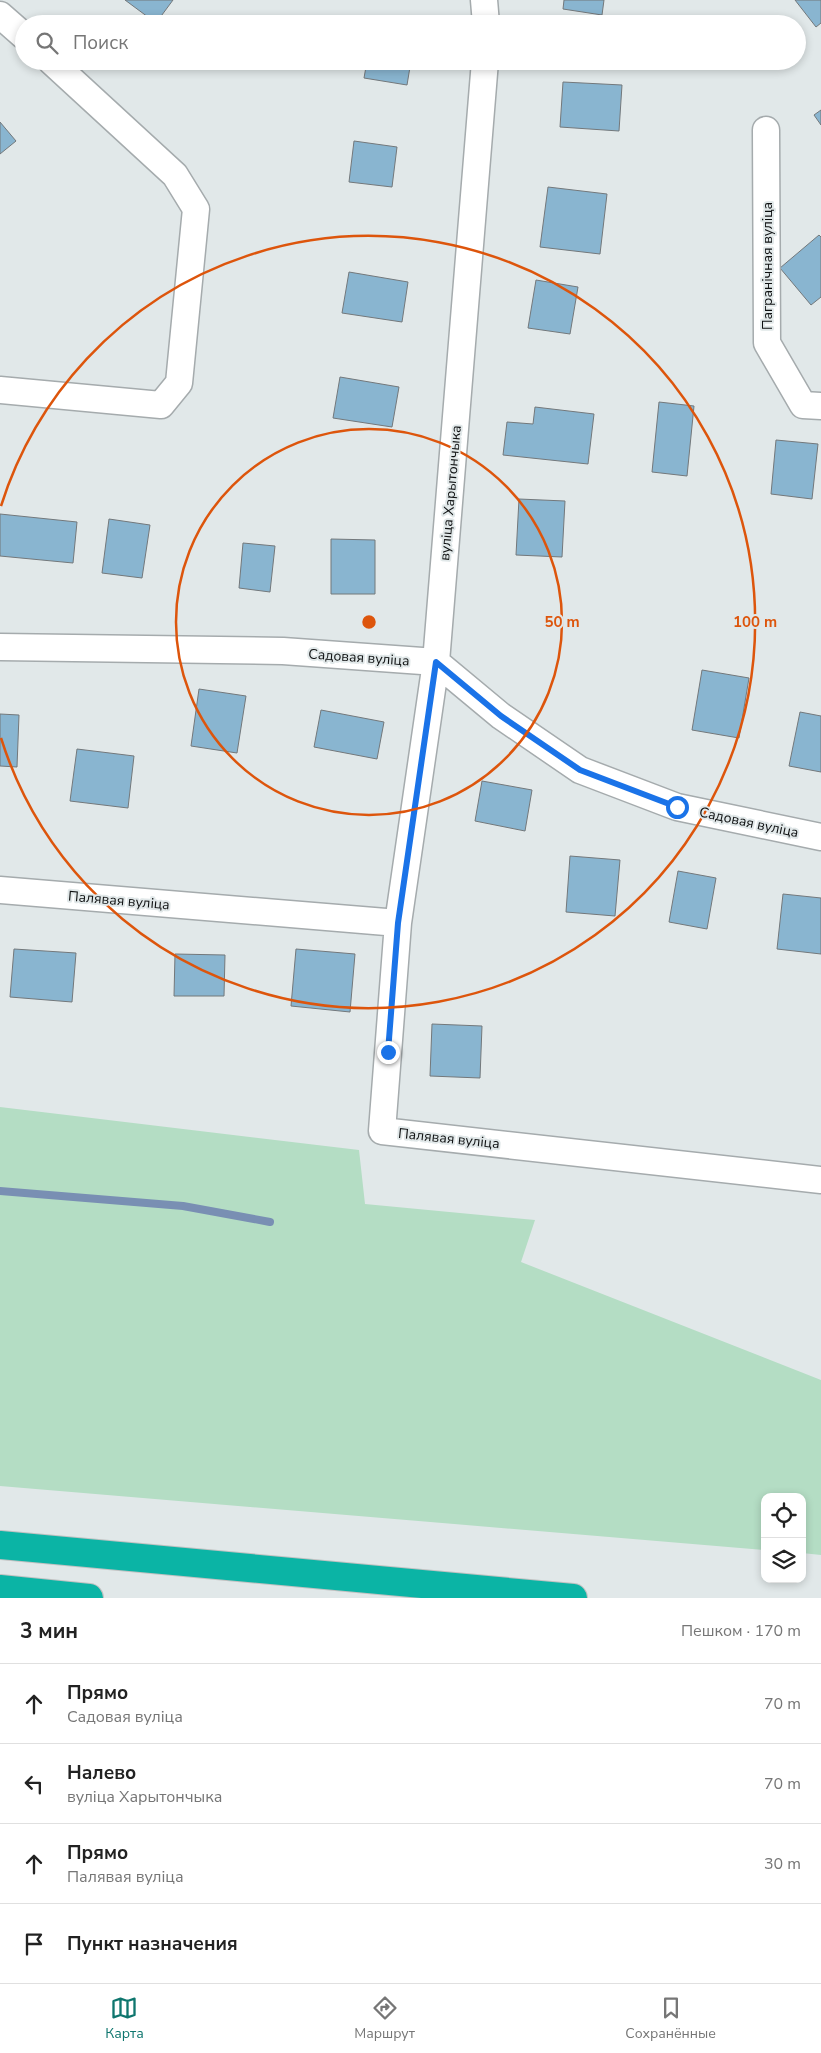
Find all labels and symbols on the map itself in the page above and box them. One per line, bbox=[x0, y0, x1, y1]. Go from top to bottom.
street label: Пагранічная вуліца bbox=[758, 202, 777, 330]
street label: вуліца Харытончыка bbox=[435, 425, 466, 562]
text: 50 m bbox=[544, 612, 580, 632]
text: 100 m bbox=[733, 612, 777, 632]
centre of rings bbox=[360, 613, 378, 631]
street label: Садовая вуліца bbox=[308, 644, 410, 671]
route start bbox=[666, 796, 689, 819]
street label: Садовая вуліца bbox=[697, 803, 800, 842]
street label: Палявая вуліца bbox=[67, 887, 171, 914]
route end bbox=[377, 1041, 400, 1064]
street label: Палявая вуліца bbox=[397, 1124, 501, 1153]

